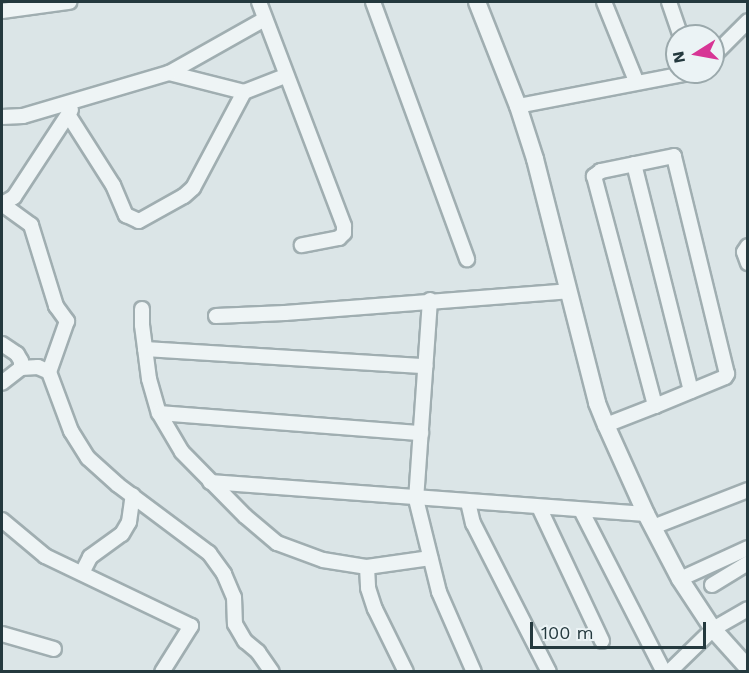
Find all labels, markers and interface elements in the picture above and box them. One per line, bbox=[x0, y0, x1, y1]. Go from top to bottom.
north arrow bbox=[665, 24, 725, 84]
text: N bbox=[668, 50, 689, 65]
scale bar bbox=[533, 610, 708, 648]
text: 100 m bbox=[541, 622, 594, 643]

